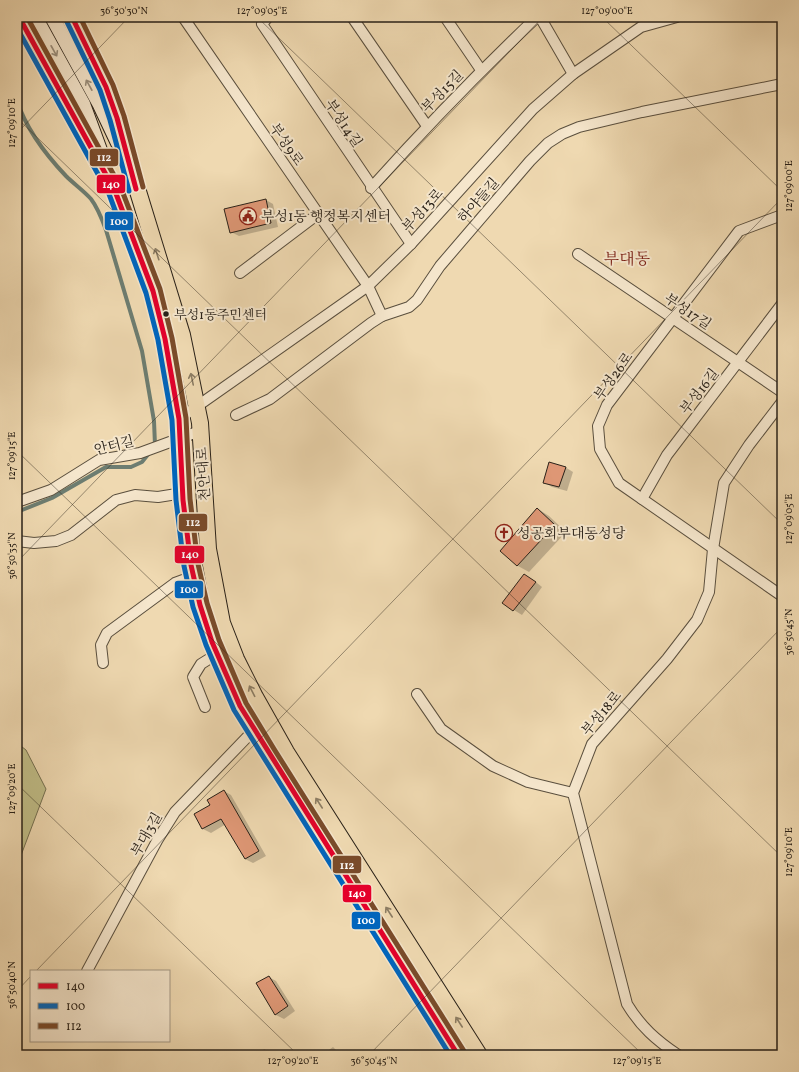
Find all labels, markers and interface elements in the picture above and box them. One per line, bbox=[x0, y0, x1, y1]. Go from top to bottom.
text: 36°50'30"N bbox=[100, 4, 149, 18]
text: 127°09'05"E bbox=[237, 4, 287, 18]
text: 127°09'00"E bbox=[581, 4, 633, 18]
one-way arrow bbox=[51, 45, 58, 57]
street label: 부성15길 bbox=[418, 66, 468, 118]
one-way arrow bbox=[84, 79, 92, 91]
street label: 부성14길 bbox=[320, 96, 366, 152]
text: 127°09'10"E bbox=[5, 98, 19, 148]
street label: 부성9로 bbox=[264, 120, 308, 170]
line badge: 112 bbox=[89, 148, 119, 167]
text: 112 bbox=[97, 151, 112, 166]
text: 127°09'00"E bbox=[782, 160, 796, 212]
line badge: 140 bbox=[96, 174, 126, 194]
street label: 하야들길 bbox=[454, 174, 504, 228]
text: 140 bbox=[102, 178, 120, 193]
street label: 부성13로 bbox=[398, 185, 448, 237]
public building icon: 부성1동 행정복지센터 bbox=[238, 206, 258, 226]
place label: 부성1동 행정복지센터 bbox=[261, 208, 391, 227]
line badge: 100 bbox=[104, 211, 134, 231]
text: 100 bbox=[110, 215, 128, 230]
one-way arrow bbox=[152, 249, 160, 261]
district label: 부대동 bbox=[604, 249, 651, 271]
street label: 부성17길 bbox=[660, 290, 714, 335]
place label: 부성1동주민센터 bbox=[174, 307, 267, 325]
marker: 부성1동주민센터 bbox=[161, 309, 171, 319]
street label: 부성26로 bbox=[590, 349, 638, 405]
street label: 부성16길 bbox=[676, 365, 724, 419]
one-way arrow bbox=[187, 373, 195, 386]
text: 127°09'15"E bbox=[5, 432, 19, 480]
street label: 안터길 bbox=[92, 432, 136, 461]
street label: 천안대로 bbox=[193, 446, 216, 502]
text: 127°09'05"E bbox=[782, 494, 796, 544]
line badge: 112 bbox=[178, 513, 208, 532]
text: 112 bbox=[186, 516, 201, 531]
church icon: 성공회부대동성당 bbox=[494, 523, 514, 543]
place label: 성공회부대동성당 bbox=[517, 525, 626, 544]
text: 36°50'35"N bbox=[5, 532, 19, 580]
line badge: 140 bbox=[174, 545, 205, 564]
text: 140 bbox=[181, 548, 199, 563]
line badge: 100 bbox=[174, 580, 204, 599]
text: 100 bbox=[180, 583, 198, 598]
text: 36°50'45"N bbox=[782, 608, 796, 655]
one-way arrow bbox=[248, 686, 255, 698]
street label: 부성18로 bbox=[578, 687, 627, 740]
text: 127°09'20"E bbox=[5, 764, 19, 814]
one-way arrow bbox=[314, 797, 322, 809]
street label: 부대3길 bbox=[127, 809, 167, 860]
text: 127°09'10"E bbox=[782, 827, 796, 877]
line badge: 112 bbox=[332, 855, 362, 874]
text: 112 bbox=[340, 859, 355, 874]
line badge: 140 bbox=[342, 884, 372, 903]
text: 140 bbox=[348, 887, 366, 902]
one-way arrow bbox=[385, 907, 393, 918]
line badge: 100 bbox=[351, 911, 381, 930]
text: 100 bbox=[357, 914, 375, 929]
text: 36°50'40"N bbox=[5, 960, 19, 1009]
legend bbox=[30, 970, 170, 1042]
text: 140 bbox=[66, 979, 85, 995]
text: 100 bbox=[66, 999, 85, 1015]
one-way arrow bbox=[454, 1016, 462, 1028]
text: 112 bbox=[66, 1019, 82, 1035]
text: 127°09'20"E bbox=[268, 1054, 318, 1068]
text: 36°50'45"N bbox=[351, 1054, 398, 1068]
text: 127°09'15"E bbox=[613, 1054, 661, 1068]

